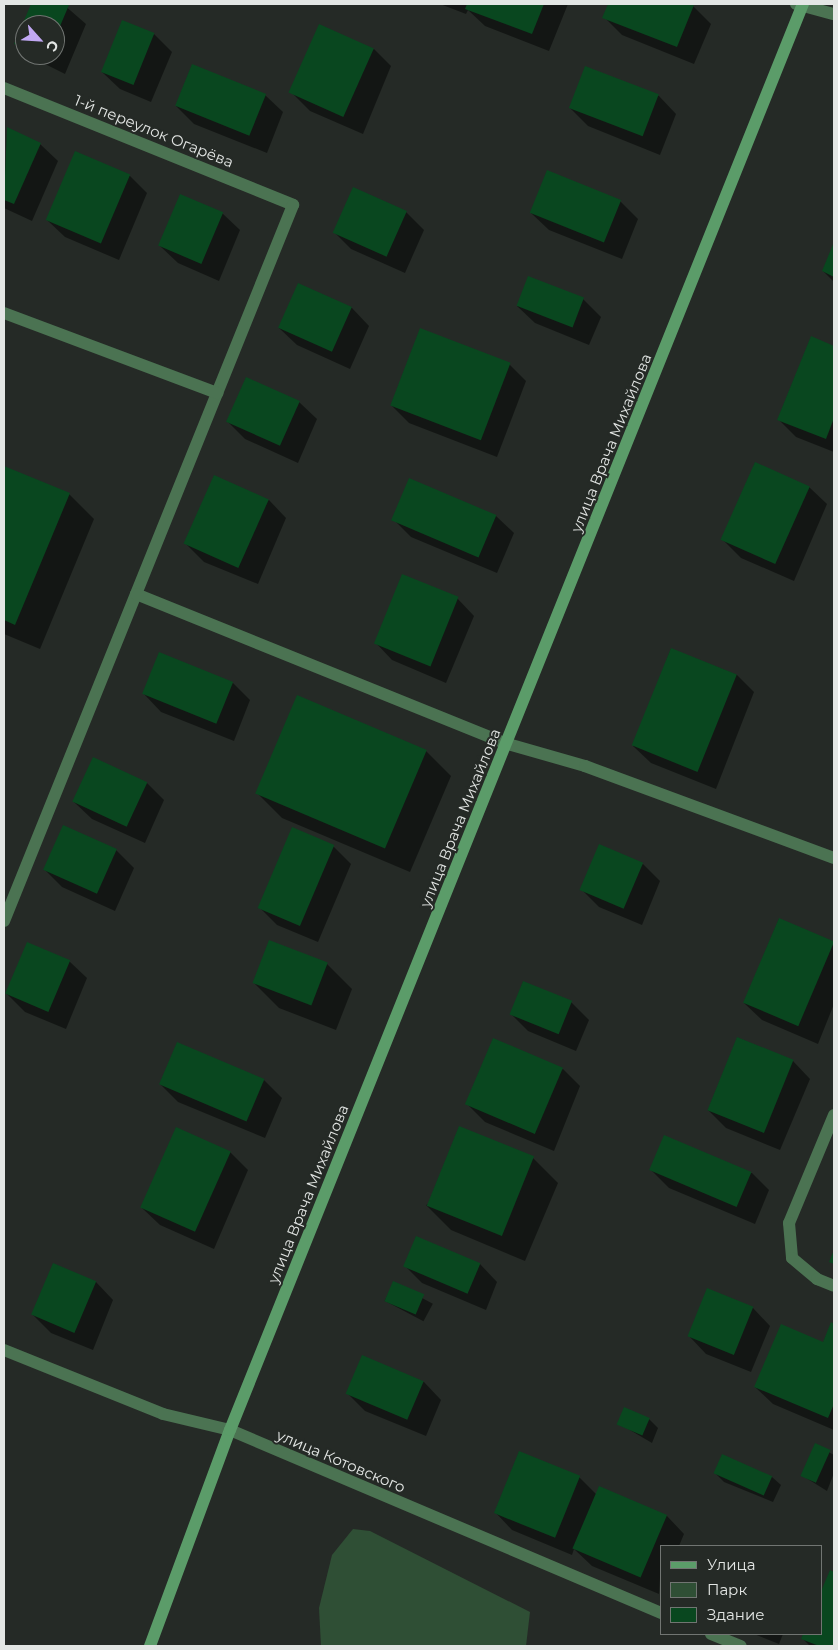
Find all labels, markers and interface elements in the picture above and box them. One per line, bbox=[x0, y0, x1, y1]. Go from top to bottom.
north arrow bbox=[15, 15, 65, 65]
text: С bbox=[42, 38, 63, 55]
street label: 1-й переулок Огарёва bbox=[72, 91, 236, 171]
street label: улица Врача Михайлова bbox=[567, 351, 655, 535]
street label: улица Врача Михайлова bbox=[416, 726, 504, 910]
street label: улица Врача Михайлова bbox=[264, 1102, 352, 1286]
street label: улица Котовского bbox=[274, 1426, 408, 1496]
legend bbox=[660, 1545, 823, 1635]
text: Улица bbox=[707, 1555, 755, 1574]
text: Парк bbox=[707, 1580, 747, 1599]
text: Здание bbox=[707, 1605, 765, 1624]

